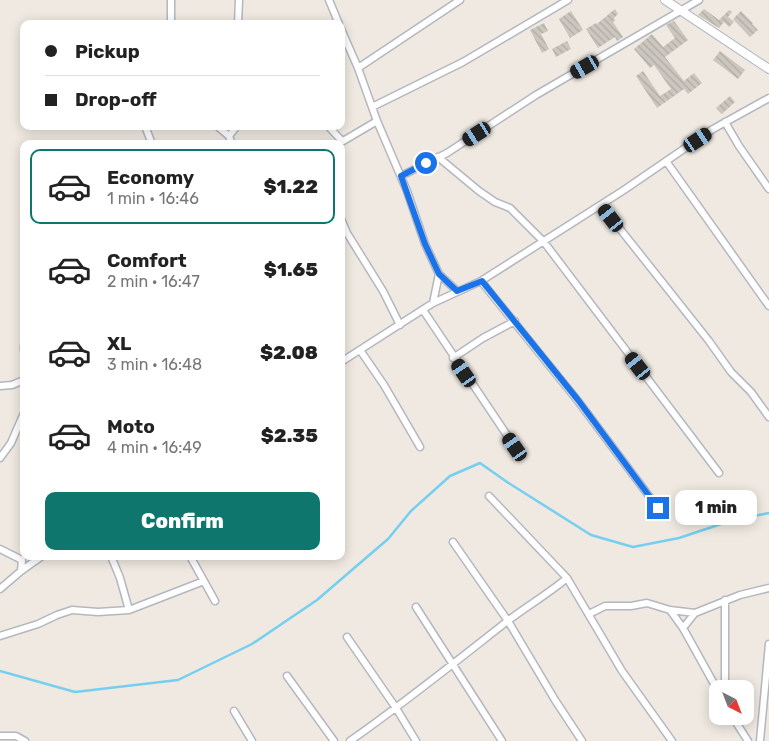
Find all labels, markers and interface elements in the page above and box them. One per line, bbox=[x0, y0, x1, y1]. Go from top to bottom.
text: Pickup bbox=[75, 40, 140, 63]
car bbox=[568, 53, 601, 81]
text: Drop-off bbox=[75, 88, 157, 111]
car bbox=[460, 120, 493, 148]
car bbox=[681, 125, 714, 155]
route start bbox=[415, 152, 437, 174]
icon: car bbox=[47, 164, 92, 209]
text: Economy bbox=[107, 166, 194, 189]
text: $1.22 bbox=[264, 175, 318, 198]
text: 1 min · 16:46 bbox=[107, 189, 199, 208]
car bbox=[595, 202, 626, 234]
icon: car bbox=[47, 247, 92, 292]
text: Comfort bbox=[107, 249, 187, 272]
text: $1.65 bbox=[264, 258, 318, 281]
text: 2 min · 16:47 bbox=[107, 272, 200, 291]
icon: car bbox=[47, 330, 92, 375]
text: XL bbox=[107, 332, 131, 355]
text: $2.08 bbox=[260, 341, 318, 364]
car bbox=[622, 350, 653, 382]
text: 3 min · 16:48 bbox=[107, 355, 202, 374]
car bbox=[449, 356, 478, 390]
icon: car bbox=[47, 413, 92, 458]
text: Moto bbox=[107, 415, 155, 438]
text: $2.35 bbox=[261, 424, 318, 447]
car bbox=[500, 430, 529, 464]
text: 4 min · 16:49 bbox=[107, 438, 202, 457]
callout: 1 min bbox=[676, 490, 758, 526]
button: Confirm bbox=[45, 492, 320, 550]
route end bbox=[647, 497, 669, 519]
text: 1 min bbox=[695, 498, 737, 517]
north arrow bbox=[709, 680, 754, 725]
map controls bbox=[709, 680, 754, 725]

